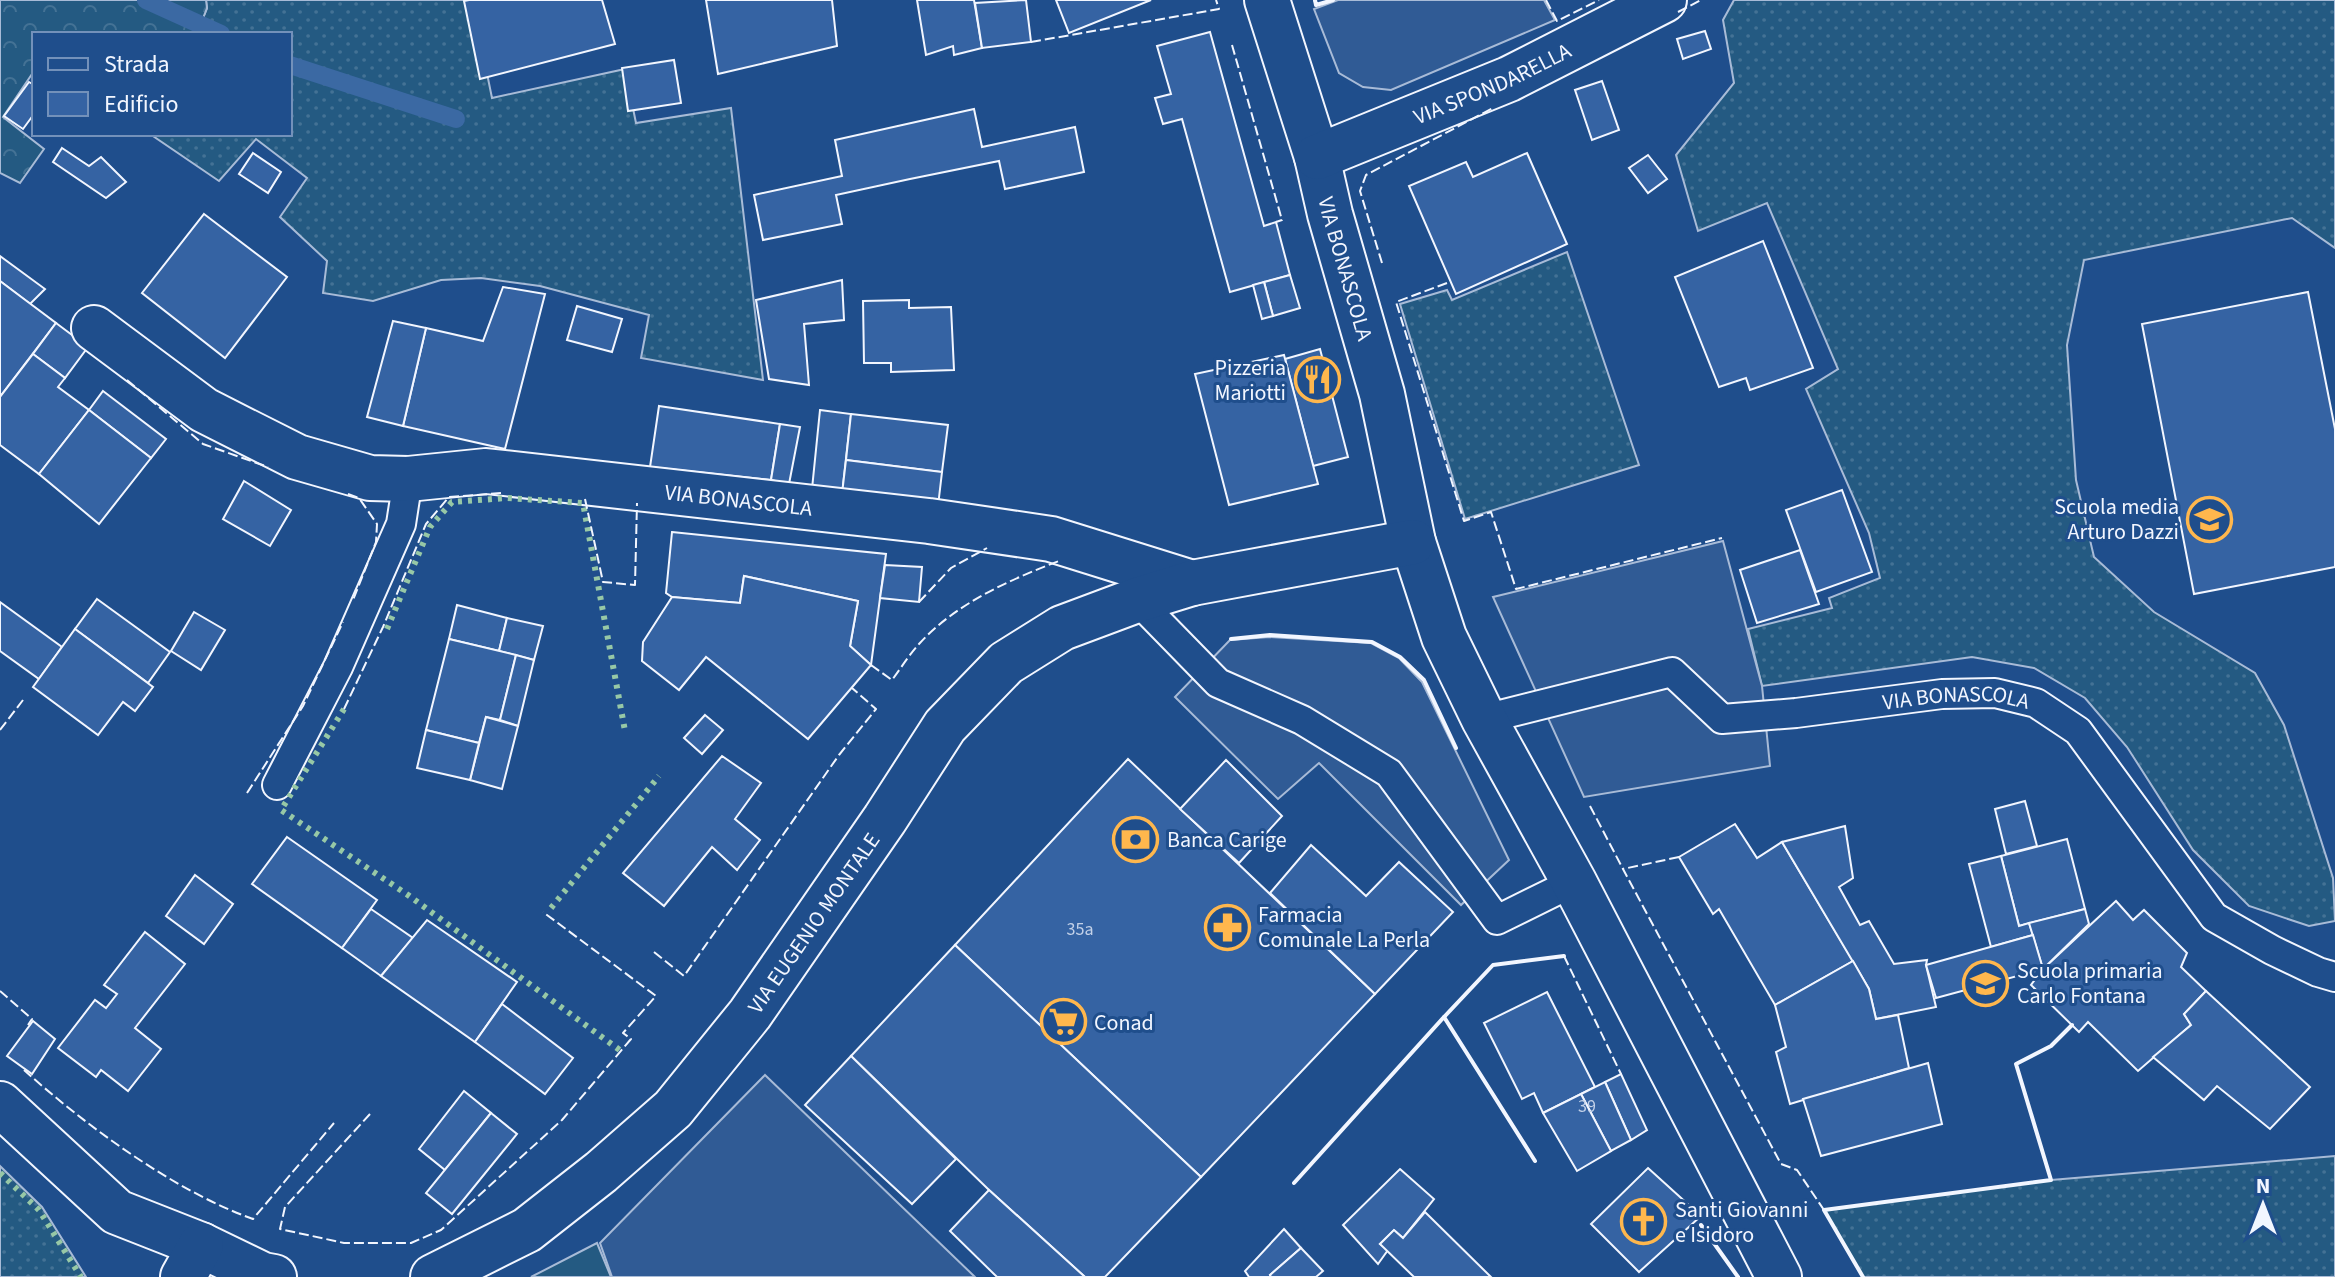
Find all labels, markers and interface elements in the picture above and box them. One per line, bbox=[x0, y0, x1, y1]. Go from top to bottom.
legend bbox=[32, 32, 292, 136]
street label: VIA SPONDARELLA bbox=[1409, 35, 1577, 133]
text: Strada bbox=[104, 47, 170, 82]
text: Edificio bbox=[104, 87, 178, 122]
street label: VIA BONASCOLA bbox=[1310, 194, 1381, 345]
place label: Pizzeria Mariotti bbox=[1214, 352, 1286, 409]
restaurant icon: Pizzeria Mariotti bbox=[1293, 356, 1341, 404]
street label: VIA BONASCOLA bbox=[663, 476, 814, 525]
place label: Scuola media Arturo Dazzi bbox=[2054, 491, 2179, 548]
school or university icon: Scuola media Arturo Dazzi bbox=[2186, 495, 2234, 543]
street label: VIA BONASCOLA bbox=[1881, 678, 2033, 719]
bank icon: Banca Carige bbox=[1112, 815, 1160, 863]
place label: Banca Carige bbox=[1167, 824, 1287, 856]
street label: VIA EUGENIO MONTALE bbox=[740, 826, 888, 1020]
place label: Farmacia Comunale La Perla bbox=[1258, 899, 1430, 956]
pharmacy icon: Farmacia Comunale La Perla bbox=[1203, 903, 1251, 951]
house number: 35a bbox=[1067, 917, 1093, 942]
place label: Scuola primaria Carlo Fontana bbox=[2017, 955, 2163, 1012]
school or university icon: Scuola primaria Carlo Fontana bbox=[1962, 959, 2010, 1007]
supermarket icon: Conad bbox=[1039, 998, 1087, 1046]
place label: Conad bbox=[1094, 1007, 1154, 1039]
house number: 39 bbox=[1578, 1094, 1596, 1119]
north arrow bbox=[2223, 1165, 2303, 1245]
text: N bbox=[2256, 1170, 2270, 1202]
place label: Santi Giovanni e Isidoro bbox=[1675, 1194, 1808, 1251]
church icon: Santi Giovanni e Isidoro bbox=[1620, 1198, 1668, 1246]

